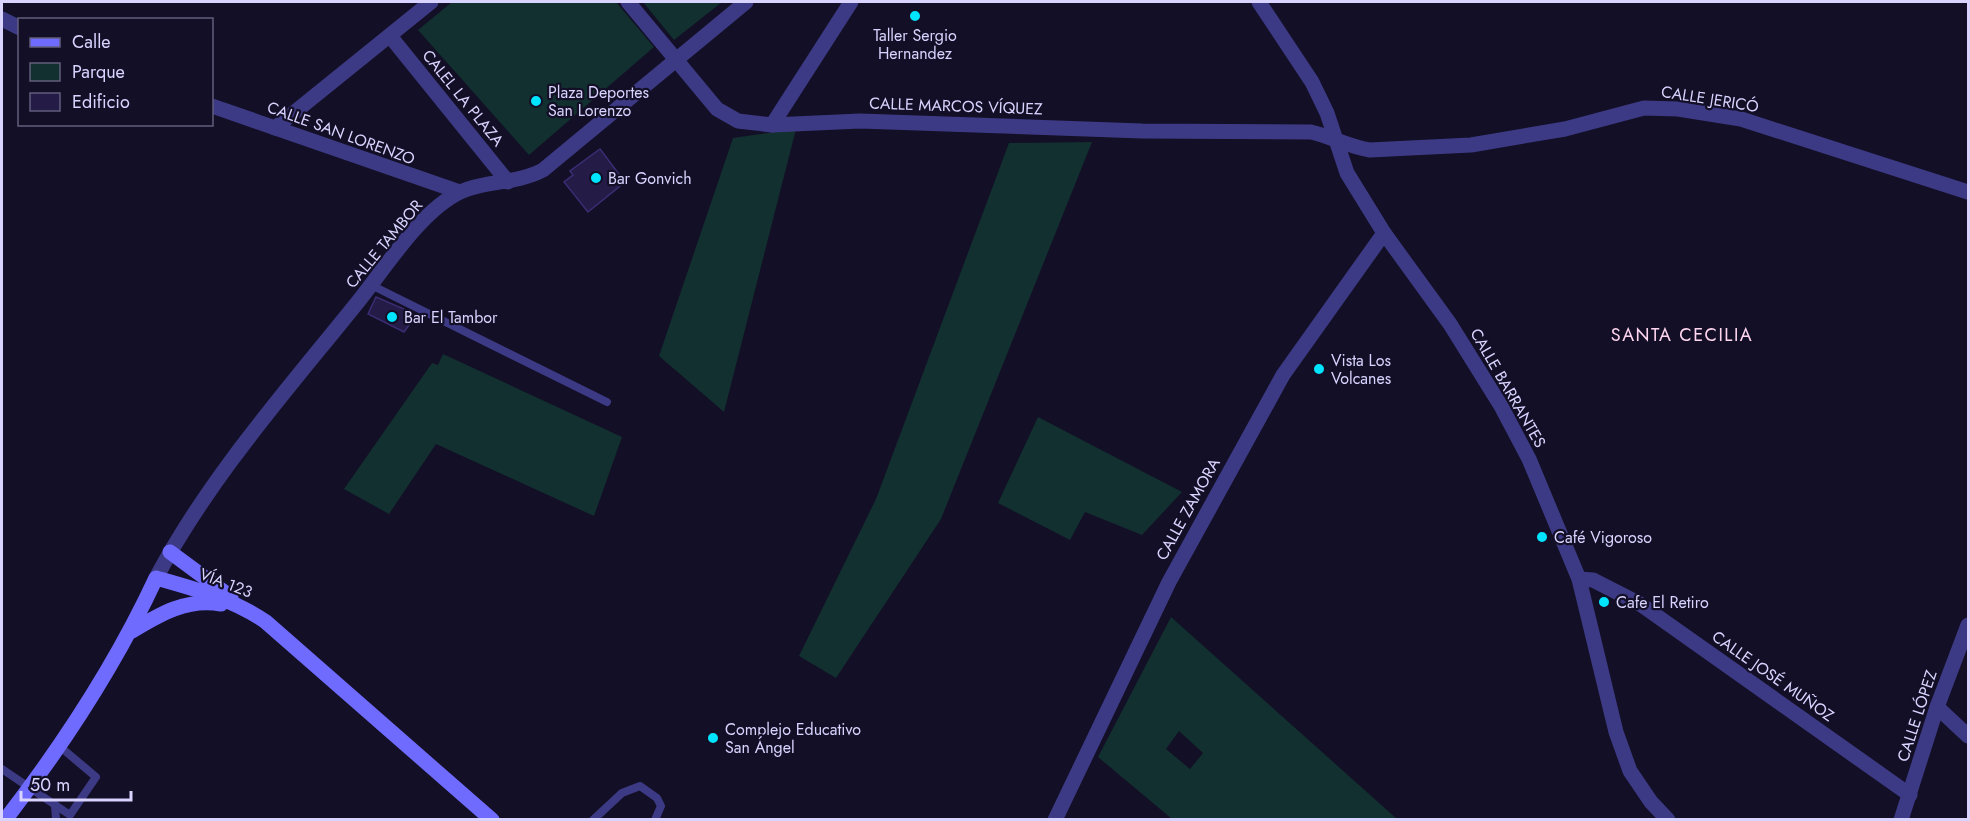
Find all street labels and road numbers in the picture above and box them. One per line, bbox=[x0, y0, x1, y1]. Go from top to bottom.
street label: CALEL LA PLAZA bbox=[417, 45, 510, 152]
street label: CALLE JERICÓ bbox=[1660, 80, 1760, 118]
street label: CALLE MARCOS VÍQUEZ bbox=[869, 91, 1043, 121]
street label: CALLE SAN LORENZO bbox=[264, 96, 418, 170]
street label: CALLE TAMBOR bbox=[340, 195, 428, 293]
street label: CALLE BARRANTES bbox=[1464, 324, 1552, 452]
street label: CALLE ZAMORA bbox=[1150, 453, 1226, 564]
street label: VÍA 123 bbox=[196, 562, 256, 604]
street label: CALLE JOSÉ MUÑOZ bbox=[1707, 625, 1839, 727]
street label: CALLE LÓPEZ bbox=[1891, 667, 1943, 765]

